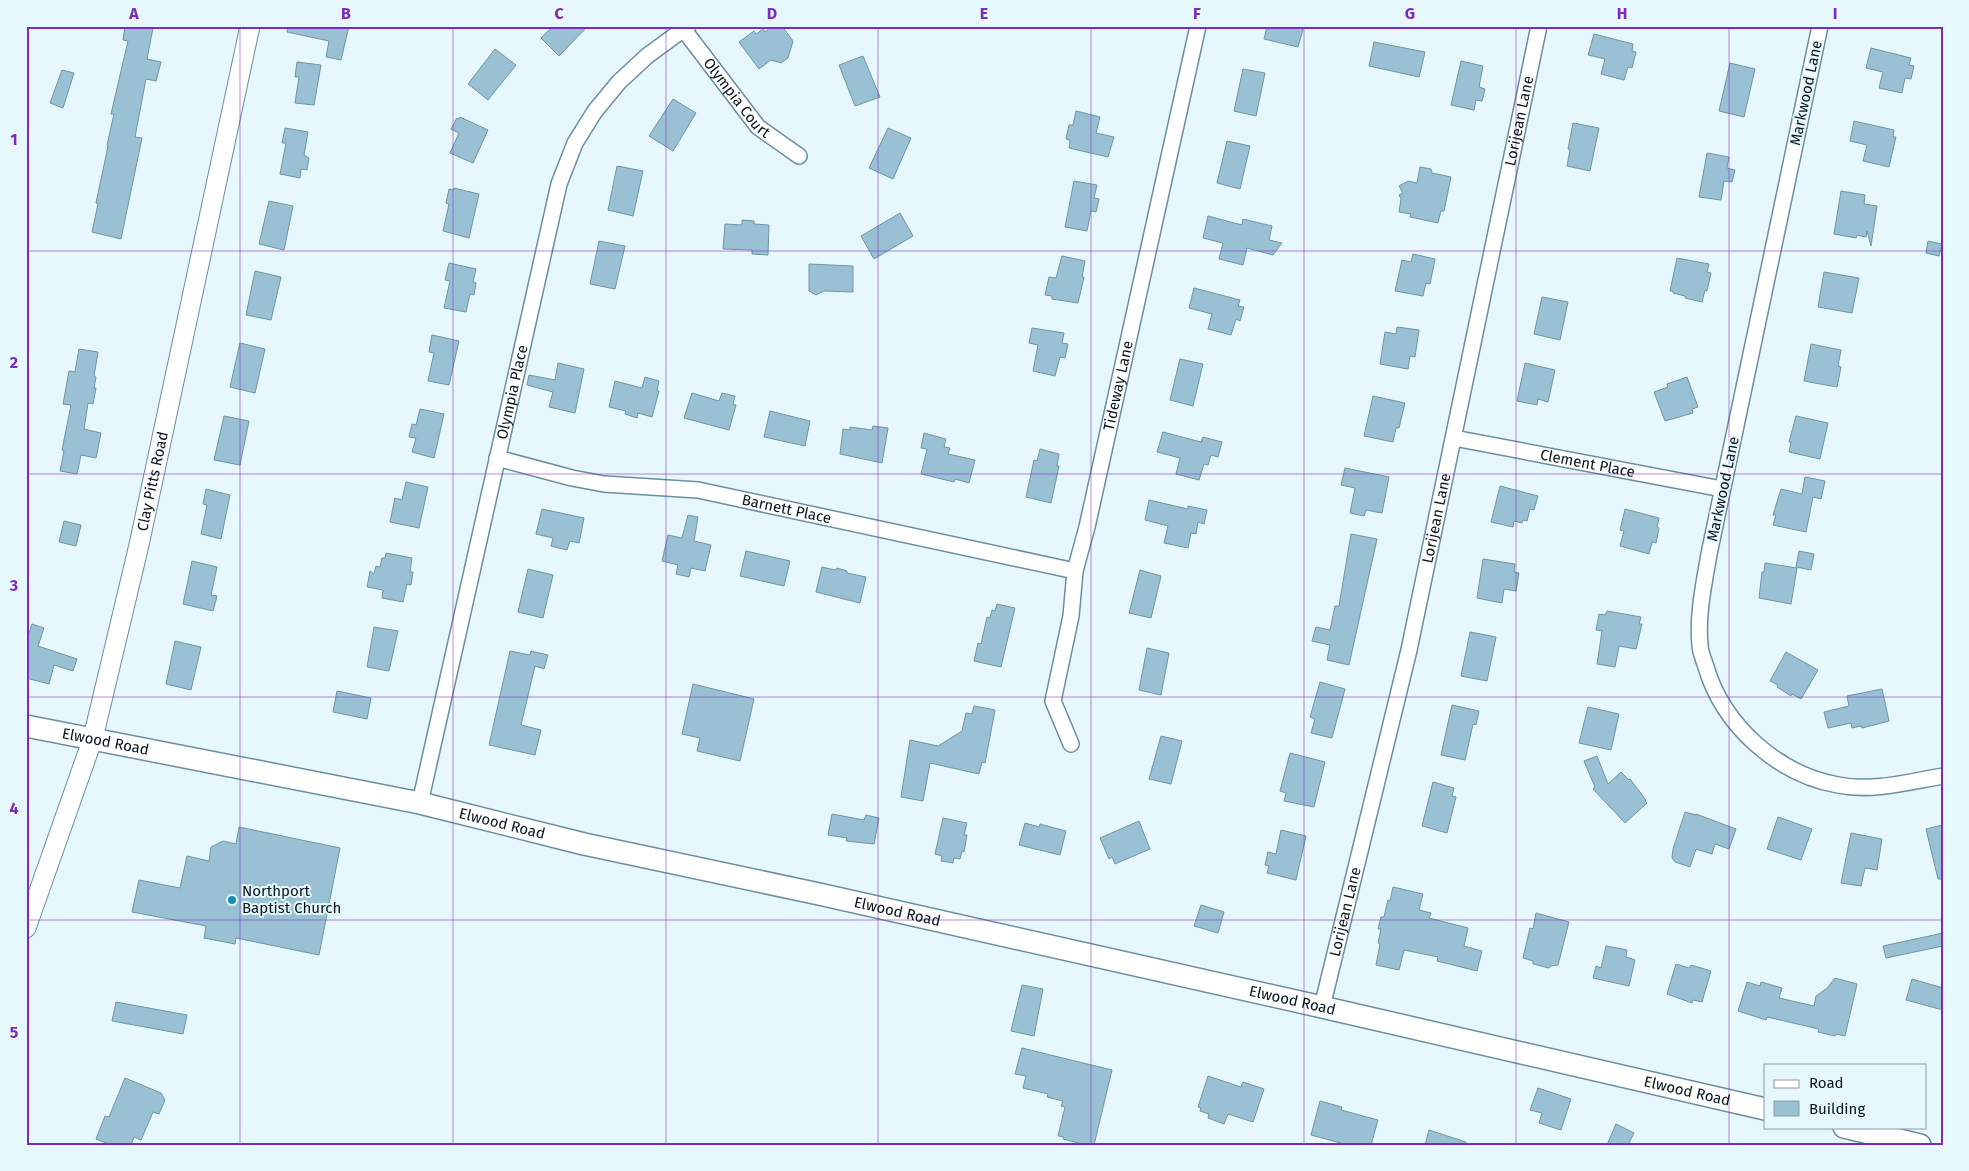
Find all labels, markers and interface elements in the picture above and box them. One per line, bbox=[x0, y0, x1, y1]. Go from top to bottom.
text: A bbox=[128, 4, 139, 23]
text: B bbox=[341, 4, 351, 23]
text: C bbox=[554, 4, 564, 23]
text: D bbox=[767, 4, 777, 23]
text: E bbox=[980, 4, 988, 23]
text: F bbox=[1193, 4, 1201, 23]
text: G bbox=[1405, 4, 1415, 23]
text: H bbox=[1617, 4, 1627, 23]
text: I bbox=[1833, 4, 1837, 23]
street label: Markwood Lane bbox=[1786, 39, 1826, 147]
street label: Olympia Court bbox=[700, 54, 774, 142]
street label: Lorijean Lane bbox=[1501, 74, 1537, 167]
text: 1 bbox=[10, 130, 18, 149]
street label: Tideway Lane bbox=[1100, 339, 1137, 432]
street label: Olympia Place bbox=[493, 343, 532, 441]
text: 2 bbox=[10, 353, 18, 372]
street label: Clay Pitts Road bbox=[133, 430, 172, 533]
street label: Markwood Lane bbox=[1703, 435, 1743, 543]
street label: Clement Place bbox=[1539, 446, 1637, 481]
street label: Lorijean Lane bbox=[1418, 472, 1455, 565]
street label: Barnett Place bbox=[740, 491, 833, 527]
text: 3 bbox=[9, 576, 18, 595]
street label: Elwood Road bbox=[60, 724, 151, 759]
text: 4 bbox=[9, 799, 19, 818]
street label: Elwood Road bbox=[457, 804, 547, 843]
street label: Lorijean Lane bbox=[1326, 865, 1365, 958]
place label: Northport Baptist Church bbox=[242, 882, 341, 917]
street label: Elwood Road bbox=[852, 893, 942, 930]
marker: Northport Baptist Church bbox=[226, 894, 238, 906]
street label: Elwood Road bbox=[1247, 982, 1337, 1019]
text: 5 bbox=[10, 1023, 19, 1042]
legend bbox=[1764, 1064, 1926, 1128]
street label: Elwood Road bbox=[1642, 1072, 1732, 1110]
text: Road bbox=[1809, 1074, 1844, 1092]
text: Building bbox=[1809, 1100, 1865, 1118]

